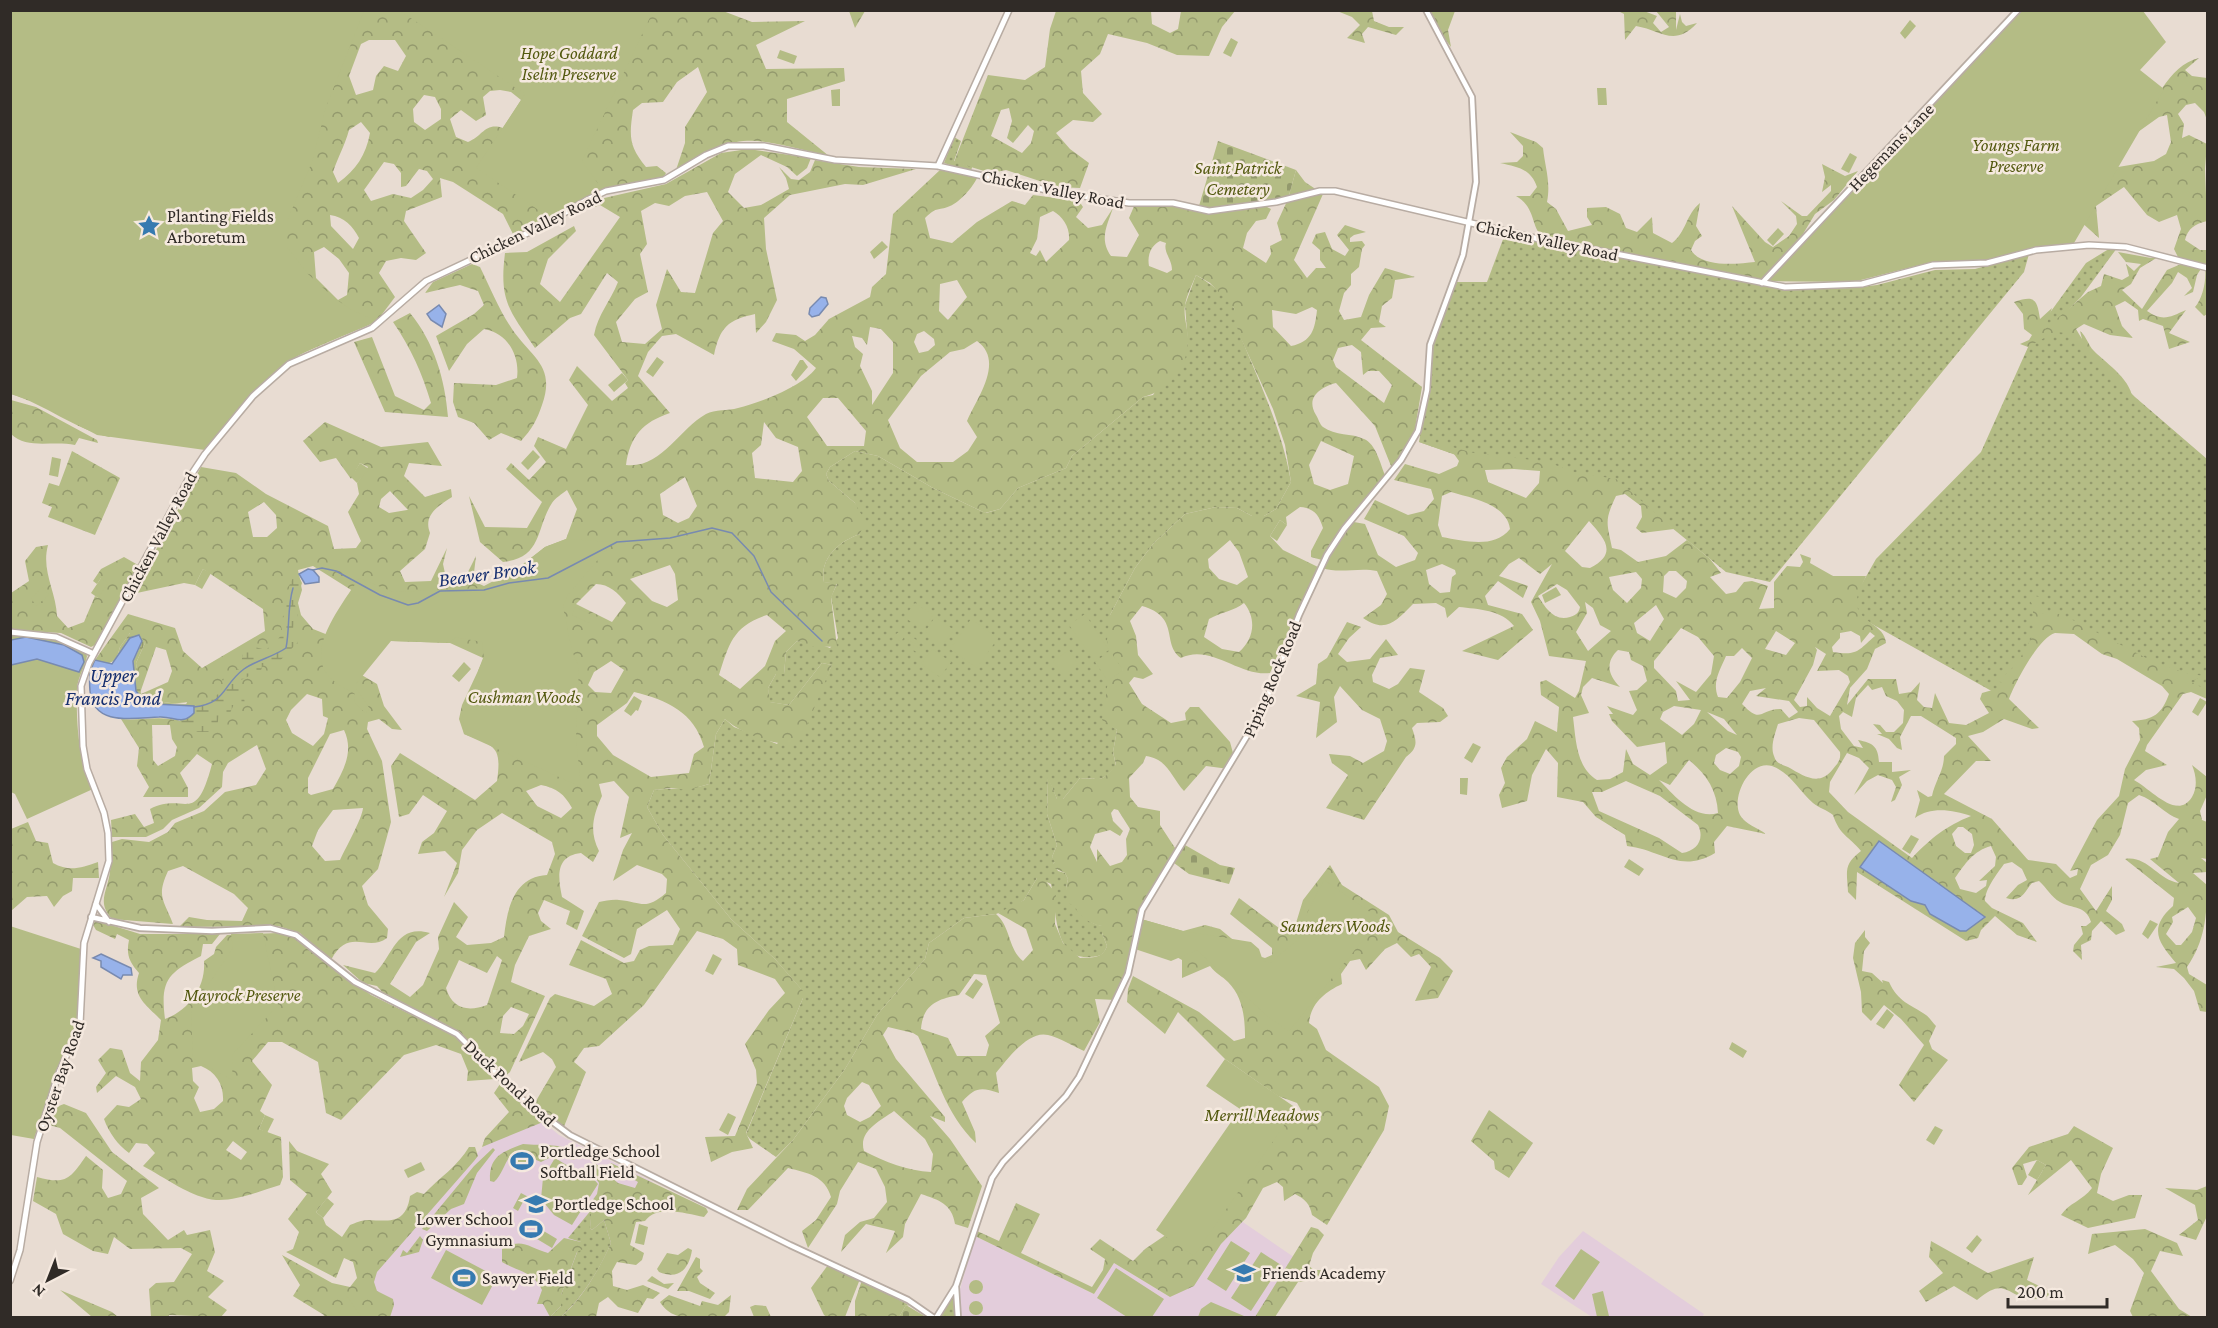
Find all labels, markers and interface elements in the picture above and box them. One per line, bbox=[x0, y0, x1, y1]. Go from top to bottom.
park label: Hope Goddard Iselin Preserve bbox=[520, 43, 618, 84]
street label: Hegemans Lane bbox=[1844, 99, 1938, 195]
park label: Youngs Farm Preserve bbox=[1972, 135, 2060, 176]
park label: Saint Patrick Cemetery bbox=[1194, 158, 1283, 199]
street label: Chicken Valley Road bbox=[980, 165, 1127, 213]
street label: Chicken Valley Road bbox=[465, 186, 605, 268]
place label: Planting Fields Arboretum bbox=[167, 206, 274, 247]
place icon: Planting Fields Arboretum bbox=[136, 213, 162, 239]
street label: Chicken Valley Road bbox=[1474, 215, 1621, 265]
street label: Chicken Valley Road bbox=[115, 468, 201, 606]
water label: Beaver Brook bbox=[437, 555, 538, 591]
street label: Piping Rock Road bbox=[1239, 617, 1306, 740]
water label: Upper Francis Pond bbox=[65, 664, 162, 709]
park label: Cushman Woods bbox=[467, 687, 581, 707]
park label: Saunders Woods bbox=[1280, 916, 1391, 936]
park label: Mayrock Preserve bbox=[182, 985, 301, 1005]
street label: Oyster Bay Road bbox=[31, 1017, 89, 1135]
street label: Duck Pond Road bbox=[460, 1036, 560, 1131]
park label: Merrill Meadows bbox=[1204, 1105, 1320, 1125]
place label: Portledge School Softball Field bbox=[540, 1141, 660, 1182]
sports icon: Portledge School Softball Field bbox=[509, 1148, 535, 1174]
school or university icon: Portledge School bbox=[523, 1191, 549, 1217]
place label: Portledge School bbox=[554, 1194, 674, 1214]
place label: Lower School Gymnasium bbox=[416, 1209, 514, 1250]
sports icon: Lower School Gymnasium bbox=[518, 1216, 544, 1242]
north arrow bbox=[18, 1250, 78, 1310]
school or university icon: Friends Academy bbox=[1231, 1260, 1257, 1286]
place label: Friends Academy bbox=[1262, 1263, 1386, 1283]
sports icon: Sawyer Field bbox=[451, 1265, 477, 1291]
place label: Sawyer Field bbox=[482, 1268, 574, 1288]
scale bar bbox=[2008, 1271, 2107, 1309]
text: N bbox=[28, 1281, 48, 1301]
text: 200 m bbox=[2017, 1282, 2064, 1302]

